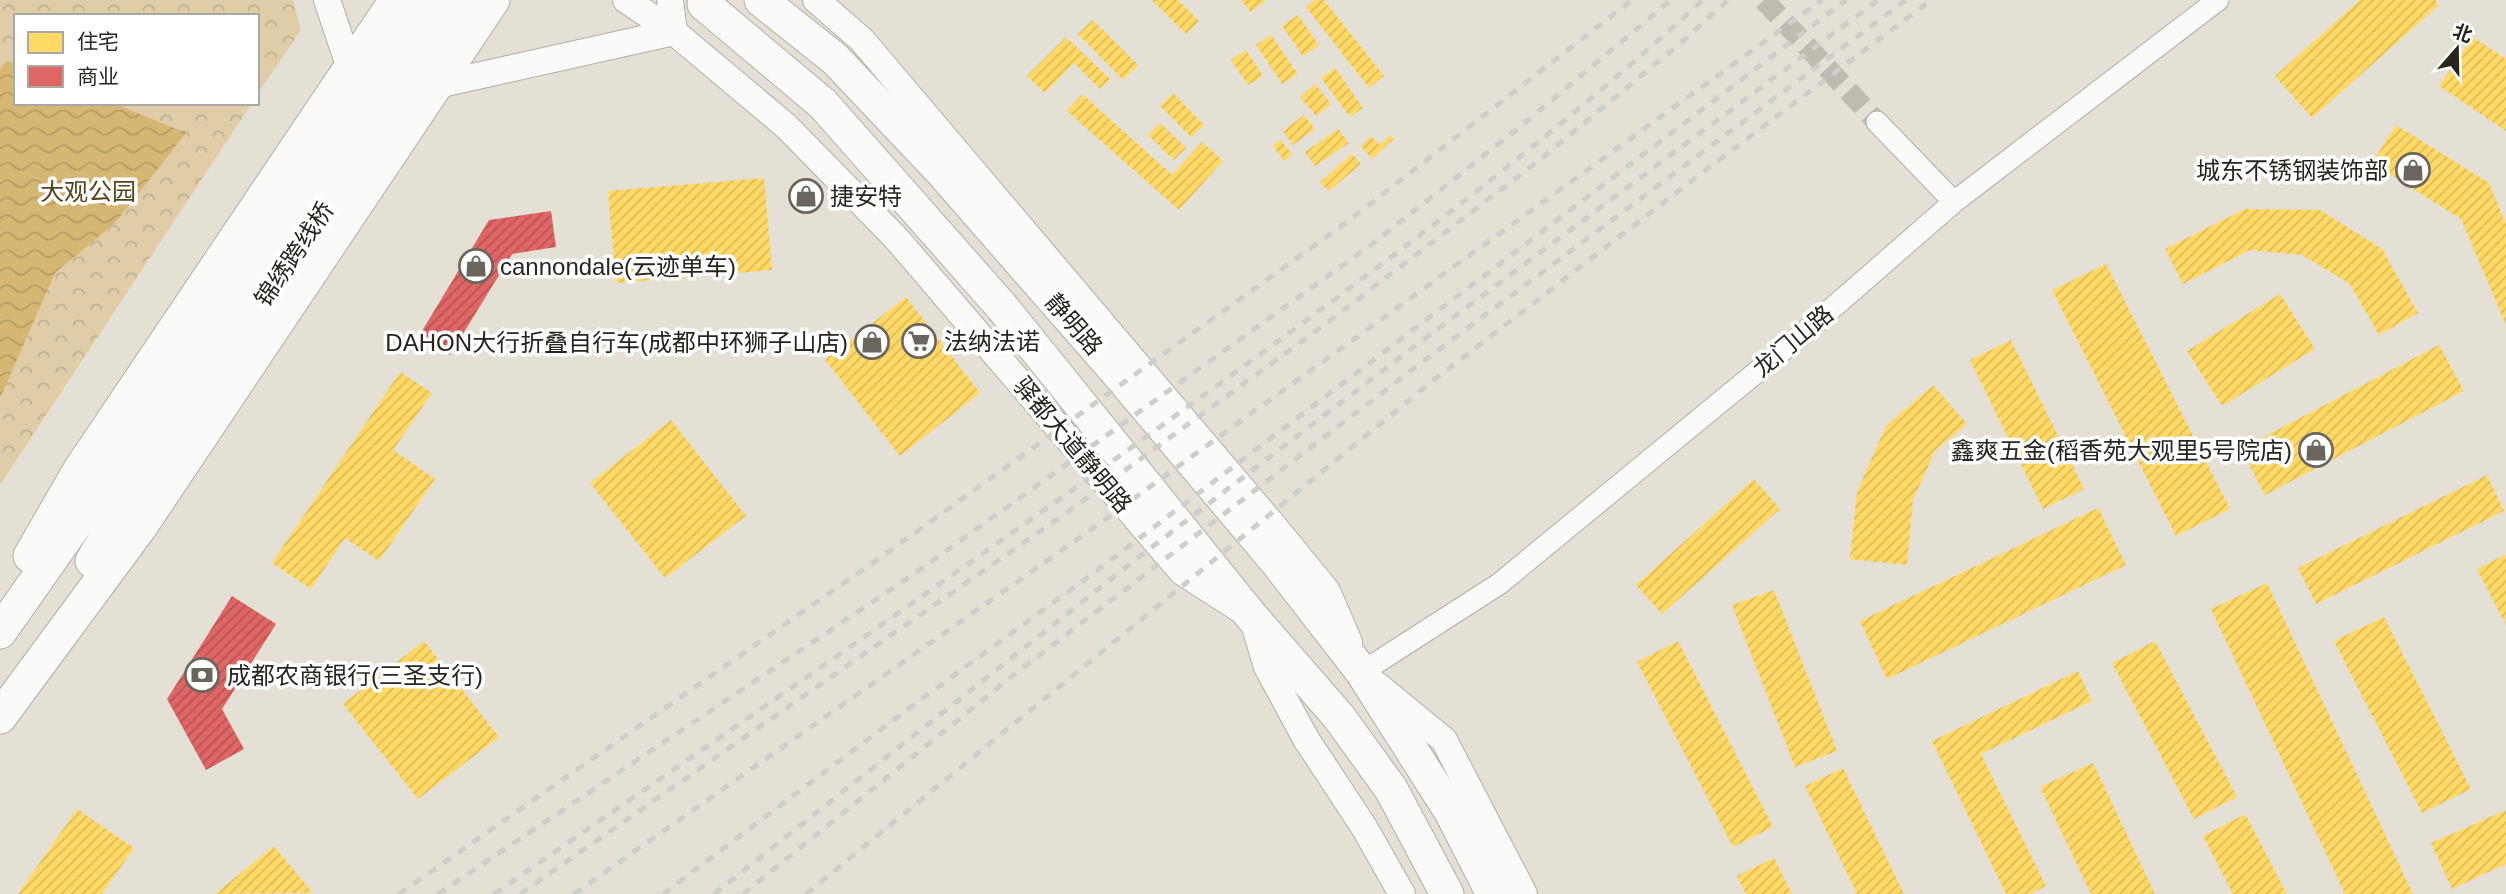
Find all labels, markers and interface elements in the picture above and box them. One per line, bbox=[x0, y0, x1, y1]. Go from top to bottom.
legend bbox=[14, 14, 259, 105]
north arrow bbox=[2422, 14, 2492, 84]
text: 北 bbox=[2450, 20, 2475, 47]
text: 住宅 bbox=[77, 30, 119, 53]
text: 商业 bbox=[77, 65, 119, 88]
shop icon: 城东不锈钢装饰部 bbox=[2394, 151, 2432, 189]
place label: 城东不锈钢装饰部 bbox=[2196, 157, 2388, 184]
shop icon: 捷安特 bbox=[787, 177, 825, 215]
park label: 大观公园 bbox=[40, 178, 136, 205]
place label: 捷安特 bbox=[830, 183, 902, 210]
street label: 锦绣跨线桥 bbox=[249, 197, 339, 311]
shop icon: cannondale(云迹单车) bbox=[457, 247, 495, 285]
place label: cannondale(云迹单车) bbox=[500, 253, 736, 280]
street label: 静明路 bbox=[1040, 288, 1108, 360]
street label: 龙门山路 bbox=[1748, 300, 1838, 382]
supermarket icon: 法纳法诺 bbox=[900, 322, 938, 360]
shop icon: DAHON大行折叠自行车(成都中环狮子山店) bbox=[853, 323, 891, 361]
place label: 法纳法诺 bbox=[944, 328, 1040, 355]
place label: DAHON大行折叠自行车(成都中环狮子山店) bbox=[385, 329, 848, 356]
street label: 驿都大道静明路 bbox=[1009, 372, 1137, 518]
shop icon: 鑫爽五金(稻香苑大观里5号院店) bbox=[2297, 431, 2335, 469]
place label: 鑫爽五金(稻香苑大观里5号院店) bbox=[1951, 437, 2292, 464]
bank icon: 成都农商银行(三圣支行) bbox=[183, 656, 221, 694]
place label: 成都农商银行(三圣支行) bbox=[227, 662, 483, 689]

